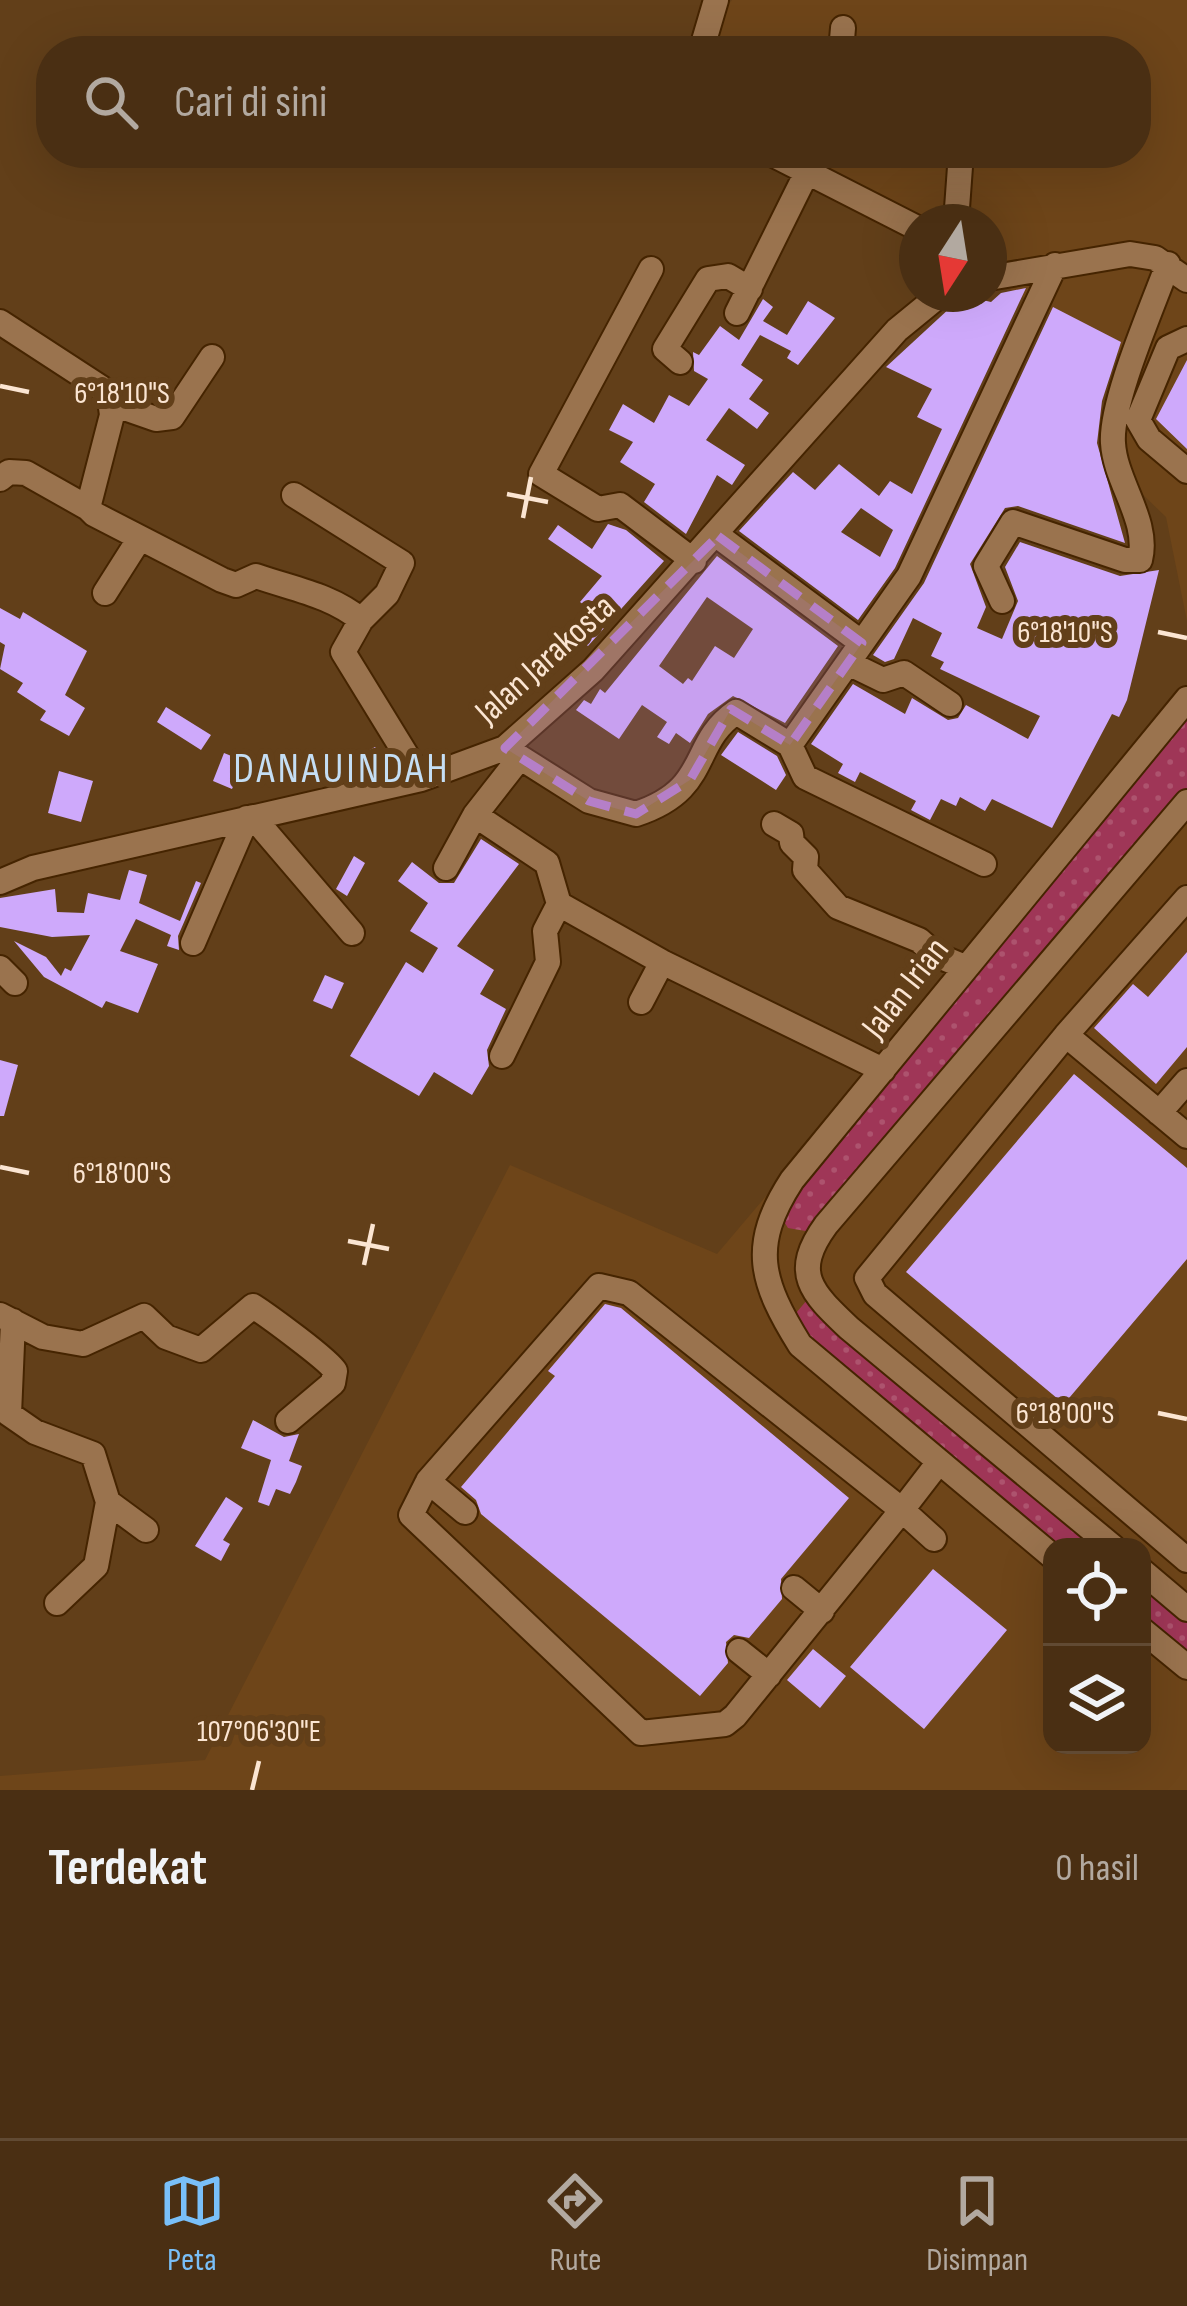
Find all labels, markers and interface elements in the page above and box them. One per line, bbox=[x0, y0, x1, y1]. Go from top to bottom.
search box bbox=[36, 36, 1151, 168]
icon: search bbox=[78, 69, 144, 135]
text: Cari di sini bbox=[174, 75, 327, 130]
north arrow bbox=[899, 204, 1007, 312]
text: 6°18'10"S bbox=[74, 376, 170, 412]
street label: Jalan Jarakosta bbox=[466, 586, 625, 735]
text: 6°18'10"S bbox=[1017, 615, 1113, 651]
district label: DANAUINDAH bbox=[233, 744, 451, 795]
street label: Jalan Irian bbox=[853, 929, 959, 1048]
text: 6°18'00"S bbox=[73, 1156, 171, 1192]
text: 6°18'00"S bbox=[1016, 1396, 1114, 1432]
map controls bbox=[1043, 1538, 1151, 1754]
button: locate bbox=[1043, 1538, 1151, 1646]
button: layers bbox=[1043, 1646, 1151, 1754]
text: 107°06'30"E bbox=[197, 1714, 321, 1750]
text: Terdekat bbox=[48, 1838, 207, 1899]
text: 0 hasil bbox=[1055, 1845, 1139, 1892]
tab: Peta bbox=[159, 2168, 225, 2280]
tab: Rute bbox=[542, 2168, 608, 2280]
tab: Disimpan bbox=[926, 2168, 1028, 2280]

